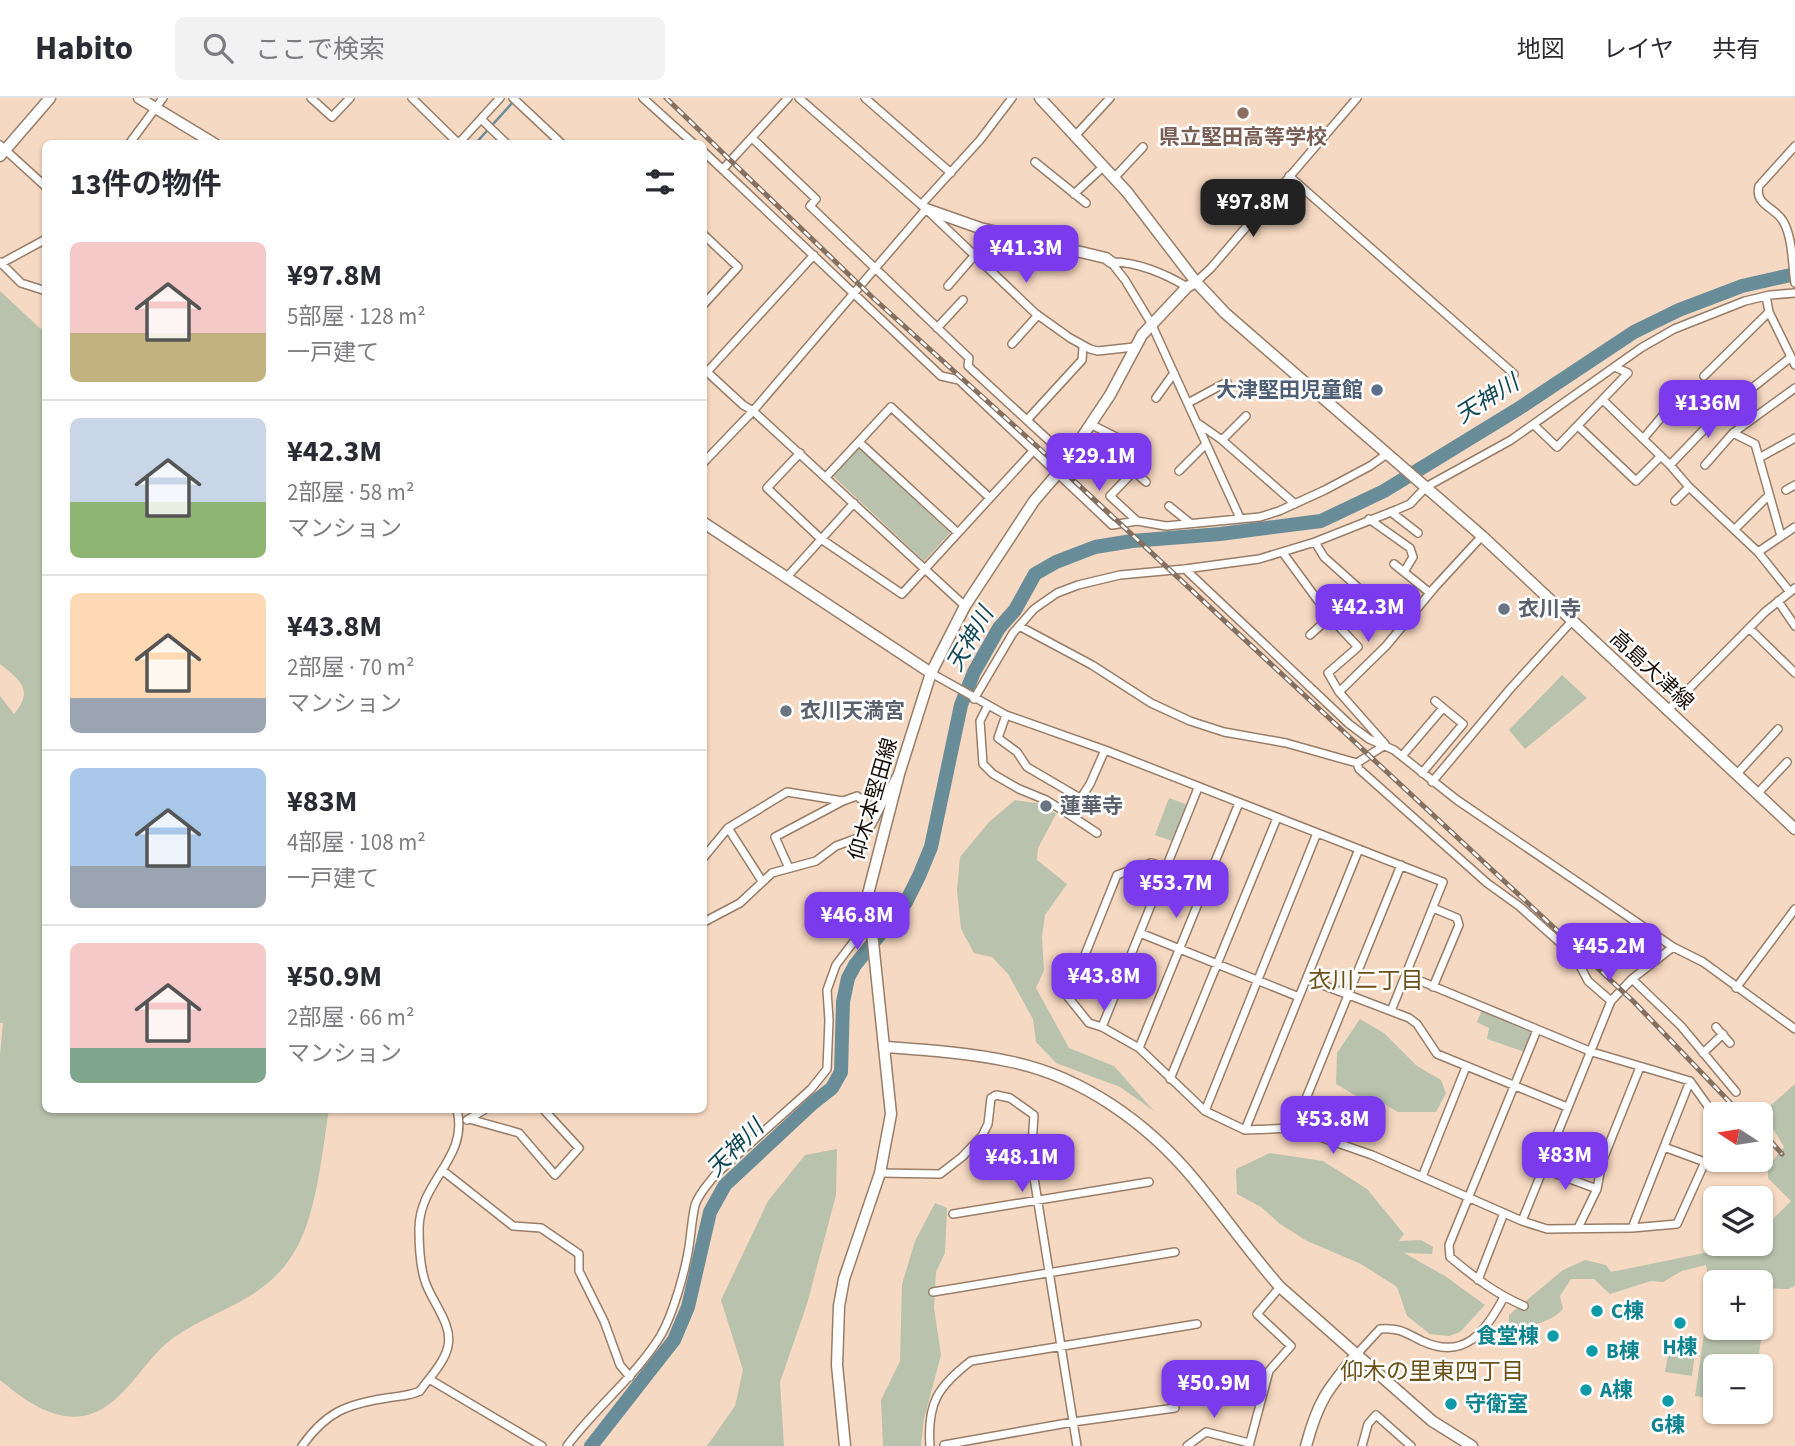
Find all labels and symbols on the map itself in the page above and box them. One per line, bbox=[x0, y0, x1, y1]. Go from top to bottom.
marker: 県立堅田高等学校 bbox=[1235, 105, 1251, 121]
place label: 県立堅田高等学校 bbox=[1159, 122, 1327, 152]
pin: ¥97.8M bbox=[1196, 180, 1310, 239]
pin: ¥41.3M bbox=[969, 226, 1083, 285]
water label: 天神川 bbox=[1449, 365, 1528, 431]
place label: 大津堅田児童館 bbox=[1216, 375, 1363, 405]
pin: ¥136M bbox=[1659, 380, 1757, 440]
marker: 大津堅田児童館 bbox=[1369, 382, 1385, 398]
pin: ¥29.1M bbox=[1042, 434, 1156, 493]
pin: ¥42.3M bbox=[1311, 584, 1425, 644]
place label: 衣川寺 bbox=[1518, 594, 1581, 624]
water label: 天神川 bbox=[938, 598, 1003, 677]
marker: 衣川寺 bbox=[1496, 601, 1512, 617]
street label: 高島大津線 bbox=[1603, 623, 1701, 717]
place label: 衣川天満宮 bbox=[800, 696, 905, 726]
marker: 衣川天満宮 bbox=[778, 703, 794, 719]
street label: 仰木本堅田線 bbox=[841, 734, 905, 864]
place label: 蓮華寺 bbox=[1060, 791, 1123, 821]
marker: 蓮華寺 bbox=[1038, 798, 1054, 814]
pin: ¥53.7M bbox=[1119, 860, 1233, 920]
pin: ¥46.8M bbox=[800, 892, 914, 952]
pin: ¥45.2M bbox=[1552, 924, 1666, 983]
pin: ¥43.8M bbox=[1047, 954, 1161, 1013]
district label: 衣川二丁目 bbox=[1309, 964, 1424, 997]
pin: ¥53.8M bbox=[1276, 1096, 1390, 1156]
north arrow bbox=[1703, 1102, 1773, 1172]
water label: 天神川 bbox=[699, 1110, 773, 1184]
pin: ¥83M bbox=[1524, 1132, 1606, 1192]
pin: ¥48.1M bbox=[965, 1134, 1079, 1194]
place label: C棟 bbox=[1611, 1296, 1644, 1326]
marker: C棟 bbox=[1589, 1303, 1605, 1319]
marker: H棟 bbox=[1672, 1315, 1688, 1331]
place label: 食堂棟 bbox=[1476, 1321, 1539, 1351]
marker: 食堂棟 bbox=[1545, 1328, 1561, 1344]
place label: H棟 bbox=[1662, 1332, 1698, 1362]
place label: B棟 bbox=[1606, 1336, 1640, 1366]
marker: B棟 bbox=[1584, 1343, 1600, 1359]
district label: 仰木の里東四丁目 bbox=[1340, 1355, 1524, 1388]
pin: ¥50.9M bbox=[1157, 1360, 1271, 1420]
place label: A棟 bbox=[1599, 1375, 1633, 1405]
marker: A棟 bbox=[1578, 1382, 1594, 1398]
place label: 守衛室 bbox=[1465, 1389, 1528, 1419]
marker: G棟 bbox=[1660, 1393, 1676, 1409]
marker: 守衛室 bbox=[1443, 1396, 1459, 1412]
place label: G棟 bbox=[1651, 1410, 1685, 1440]

